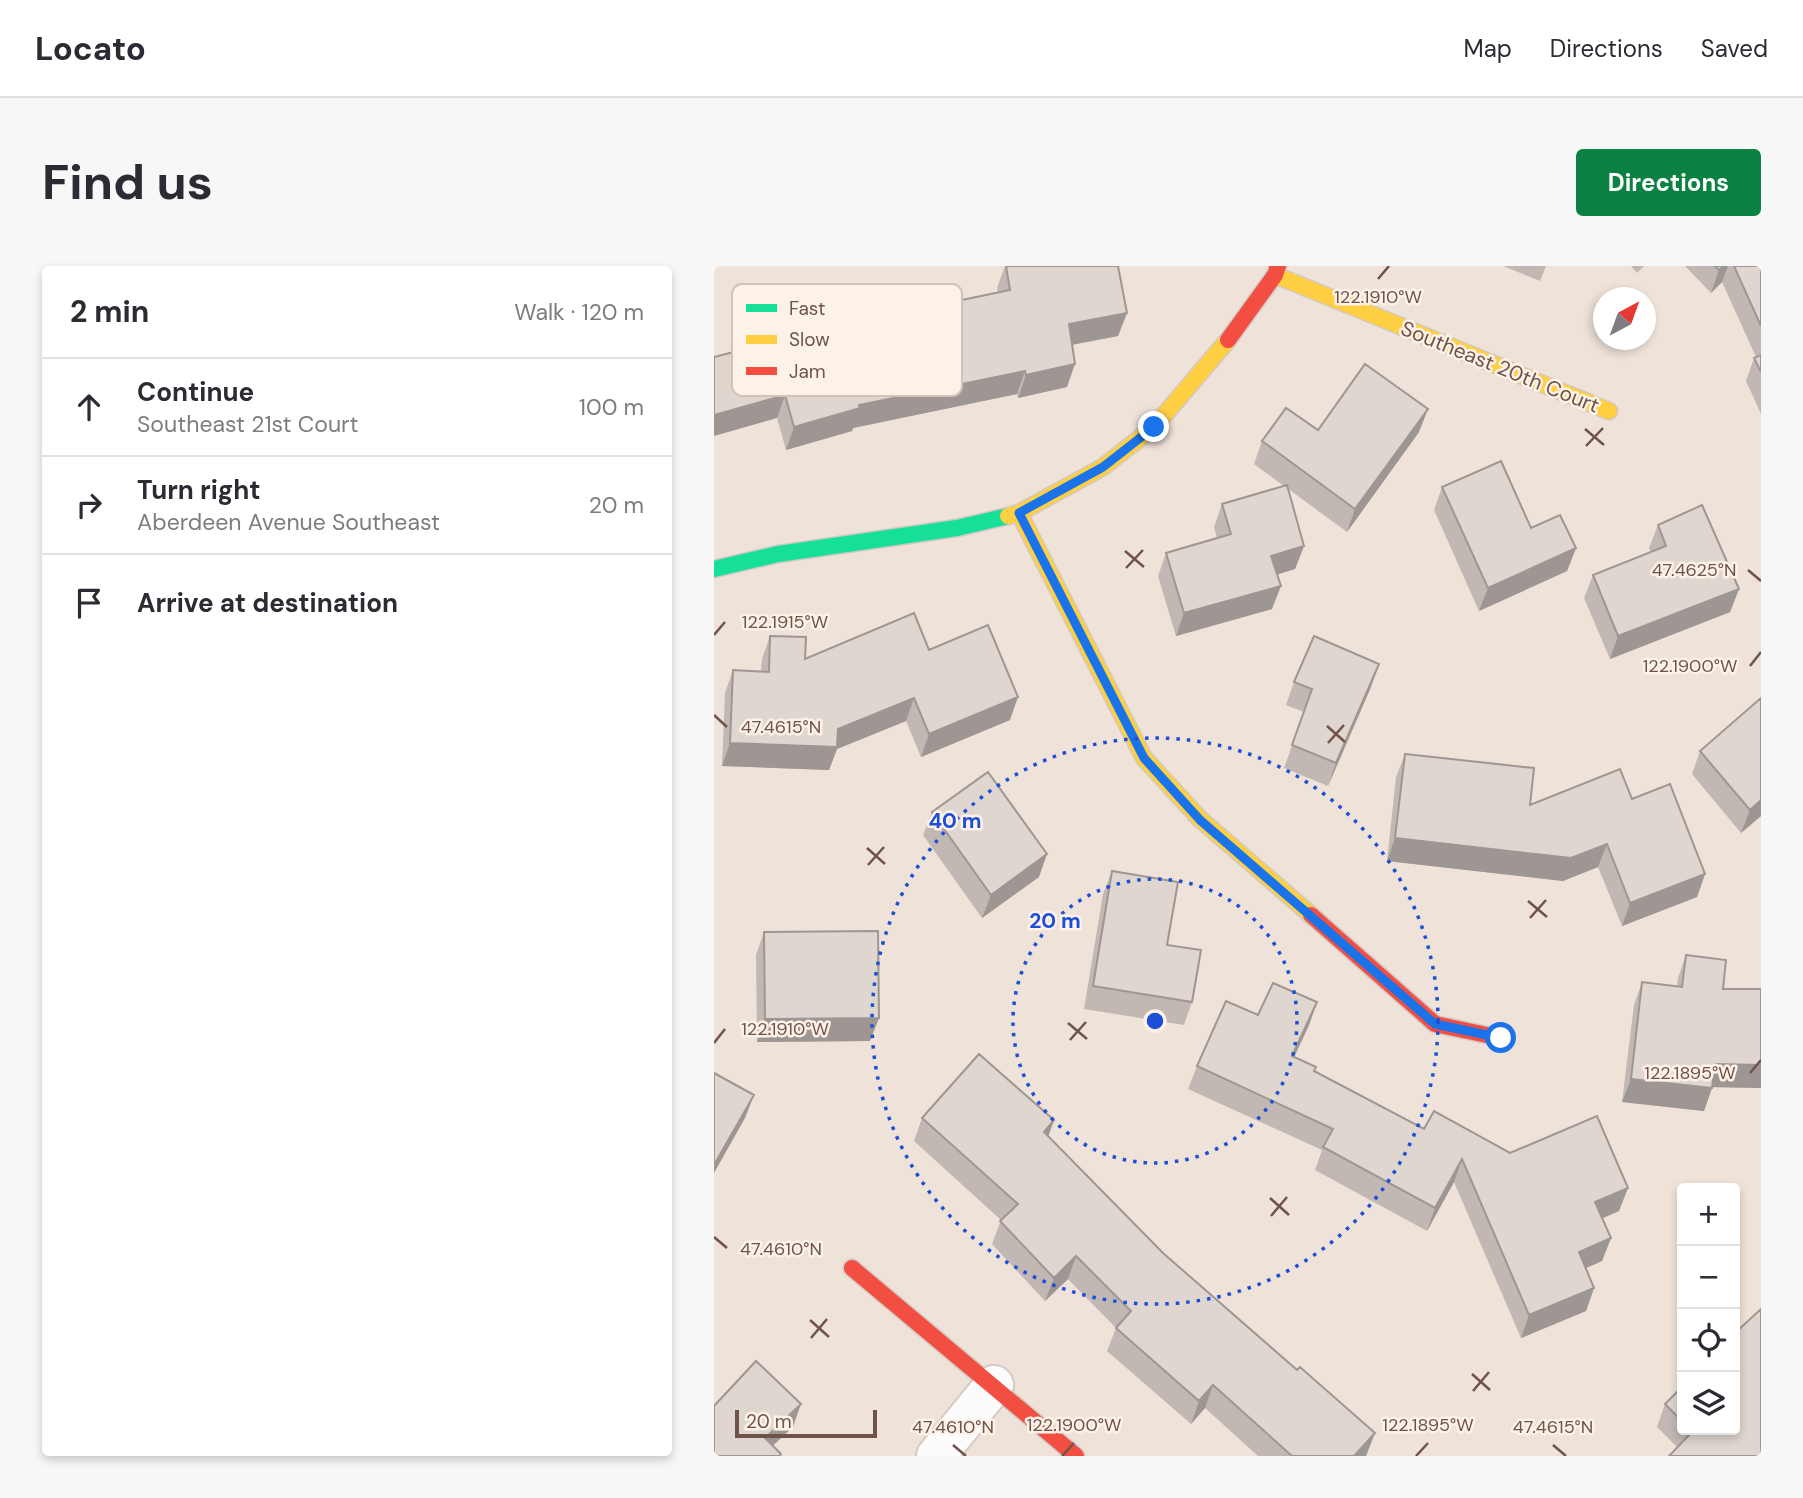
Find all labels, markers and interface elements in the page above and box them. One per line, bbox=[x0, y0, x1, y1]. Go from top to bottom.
text: Locato bbox=[35, 27, 146, 70]
text: Map bbox=[1464, 33, 1512, 64]
text: Directions bbox=[1550, 33, 1663, 64]
text: Saved bbox=[1701, 33, 1768, 64]
button: Directions bbox=[1576, 149, 1761, 216]
text: Find us bbox=[42, 150, 213, 214]
legend bbox=[732, 284, 962, 396]
text: 122.1910°W bbox=[1334, 285, 1422, 309]
north arrow bbox=[1593, 287, 1656, 350]
text: 2 min bbox=[70, 292, 149, 331]
text: Fast bbox=[789, 296, 825, 321]
text: Walk · 120 m bbox=[514, 297, 644, 327]
street label: Southeast 20th Court bbox=[1397, 314, 1603, 420]
text: Slow bbox=[789, 327, 830, 352]
text: Jam bbox=[789, 359, 826, 384]
text: Continue bbox=[137, 375, 254, 409]
icon: ahead bbox=[70, 388, 108, 426]
text: 100 m bbox=[579, 392, 644, 422]
text: Southeast 21st Court bbox=[137, 409, 359, 439]
route end bbox=[1138, 411, 1169, 442]
text: Turn right bbox=[137, 473, 261, 507]
icon: right bbox=[70, 486, 108, 524]
text: 20 m bbox=[589, 490, 644, 520]
text: Aberdeen Avenue Southeast bbox=[137, 507, 440, 537]
text: 47.4625°N bbox=[1652, 558, 1736, 582]
icon: arrive bbox=[70, 584, 108, 622]
text: Arrive at destination bbox=[137, 586, 398, 620]
text: 122.1915°W bbox=[742, 610, 828, 634]
text: 122.1900°W bbox=[1643, 654, 1737, 678]
text: 47.4615°N bbox=[741, 715, 821, 739]
text: 40 m bbox=[928, 807, 982, 835]
text: 20 m bbox=[1029, 907, 1081, 935]
centre of rings bbox=[1143, 1009, 1167, 1033]
text: 122.1910°W bbox=[741, 1017, 829, 1041]
route start bbox=[1485, 1022, 1516, 1053]
text: 122.1895°W bbox=[1644, 1061, 1736, 1085]
map controls bbox=[1677, 1183, 1740, 1435]
button: + bbox=[1677, 1183, 1740, 1246]
text: 47.4610°N bbox=[740, 1237, 822, 1261]
button: − bbox=[1677, 1246, 1740, 1309]
button: locate bbox=[1677, 1309, 1740, 1372]
button: layers bbox=[1677, 1372, 1740, 1435]
scale bar bbox=[735, 1407, 877, 1439]
text: 20 m bbox=[746, 1409, 792, 1434]
text: 122.1900°W bbox=[1027, 1413, 1121, 1437]
text: 122.1895°W bbox=[1382, 1413, 1474, 1437]
text: 47.4610°N bbox=[912, 1415, 994, 1439]
text: 47.4615°N bbox=[1513, 1415, 1593, 1439]

